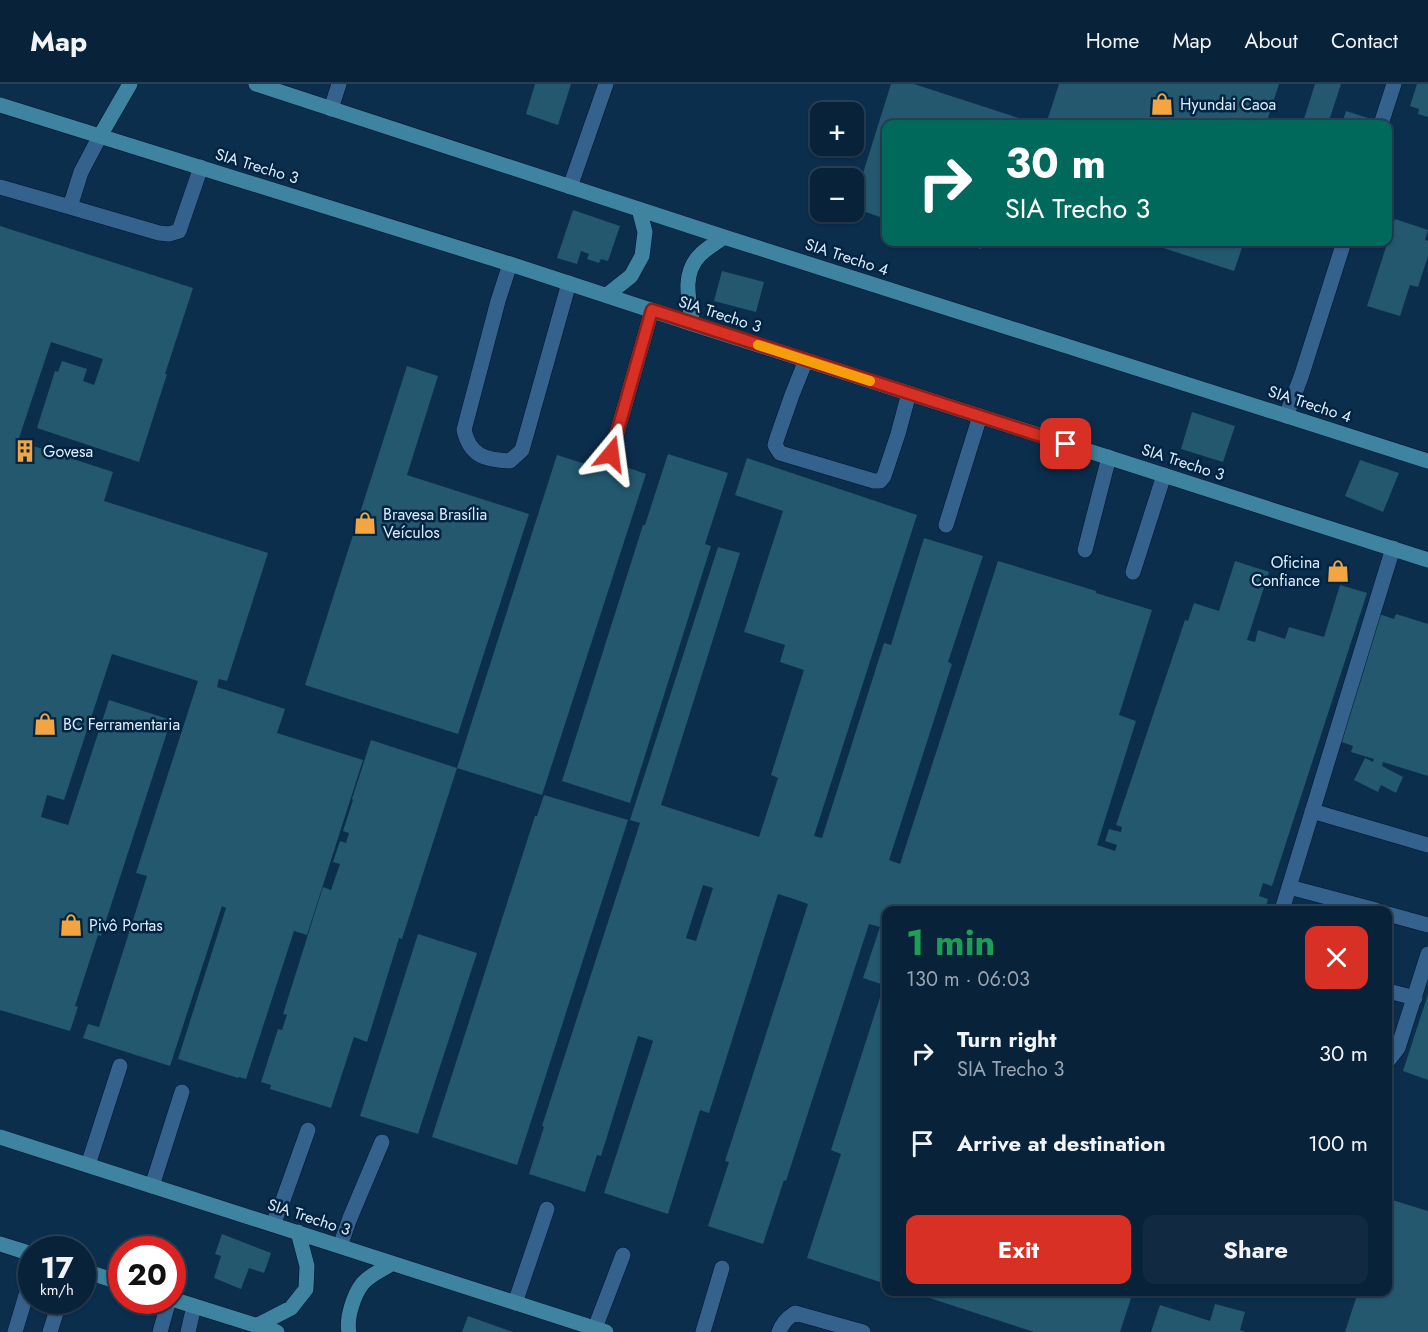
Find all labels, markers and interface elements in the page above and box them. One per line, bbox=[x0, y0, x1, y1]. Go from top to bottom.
text: Map bbox=[30, 21, 87, 62]
text: Home bbox=[1086, 26, 1139, 56]
text: Map bbox=[1172, 26, 1212, 56]
text: About bbox=[1245, 26, 1298, 56]
text: Contact bbox=[1331, 26, 1398, 56]
shop icon: Hyundai Caoa bbox=[1149, 91, 1175, 117]
place label: Hyundai Caoa bbox=[1180, 93, 1276, 116]
map controls bbox=[810, 102, 864, 222]
button: + bbox=[810, 102, 864, 156]
text: 30 m bbox=[1005, 133, 1106, 194]
street label: SIA Trecho 3 bbox=[213, 142, 302, 190]
icon: right bbox=[906, 144, 984, 222]
button: − bbox=[810, 168, 864, 222]
text: SIA Trecho 3 bbox=[1005, 189, 1150, 228]
street label: SIA Trecho 4 bbox=[802, 233, 892, 281]
street label: SIA Trecho 3 bbox=[676, 290, 765, 338]
street label: SIA Trecho 4 bbox=[1265, 380, 1355, 428]
pin bbox=[1040, 418, 1091, 469]
position arrow bbox=[579, 422, 643, 486]
icon: arrive bbox=[1049, 427, 1082, 460]
building icon: Govesa bbox=[12, 438, 38, 464]
street label: SIA Trecho 3 bbox=[1139, 438, 1228, 486]
place label: Govesa bbox=[43, 440, 93, 463]
place label: Bravesa Brasília Veículos bbox=[383, 503, 487, 544]
shop icon: Bravesa Brasília Veículos bbox=[352, 510, 378, 536]
place label: Oficina Confiance bbox=[1251, 551, 1320, 592]
shop icon: Oficina Confiance bbox=[1325, 558, 1351, 584]
shop icon: BC Ferramentaria bbox=[32, 711, 58, 737]
place label: BC Ferramentaria bbox=[63, 713, 180, 736]
shop icon: Pivô Portas bbox=[58, 912, 84, 938]
place label: Pivô Portas bbox=[89, 914, 163, 937]
text: 1 min bbox=[906, 916, 995, 968]
button: close bbox=[1305, 926, 1368, 989]
text: 130 m · 06:03 bbox=[906, 965, 1030, 994]
text: Turn right bbox=[957, 1023, 1057, 1055]
icon: right bbox=[906, 1037, 939, 1070]
text: 30 m bbox=[1319, 1037, 1368, 1069]
text: SIA Trecho 3 bbox=[957, 1055, 1065, 1084]
icon: arrive bbox=[906, 1127, 939, 1160]
text: Arrive at destination bbox=[957, 1127, 1166, 1159]
text: 100 m bbox=[1308, 1127, 1368, 1159]
street label: SIA Trecho 3 bbox=[265, 1193, 354, 1241]
button: Exit bbox=[906, 1215, 1131, 1284]
button: Share bbox=[1143, 1215, 1368, 1284]
speed limit sign: 20 bbox=[108, 1236, 186, 1314]
text: 17 bbox=[40, 1246, 74, 1289]
text: km/h bbox=[40, 1279, 74, 1301]

